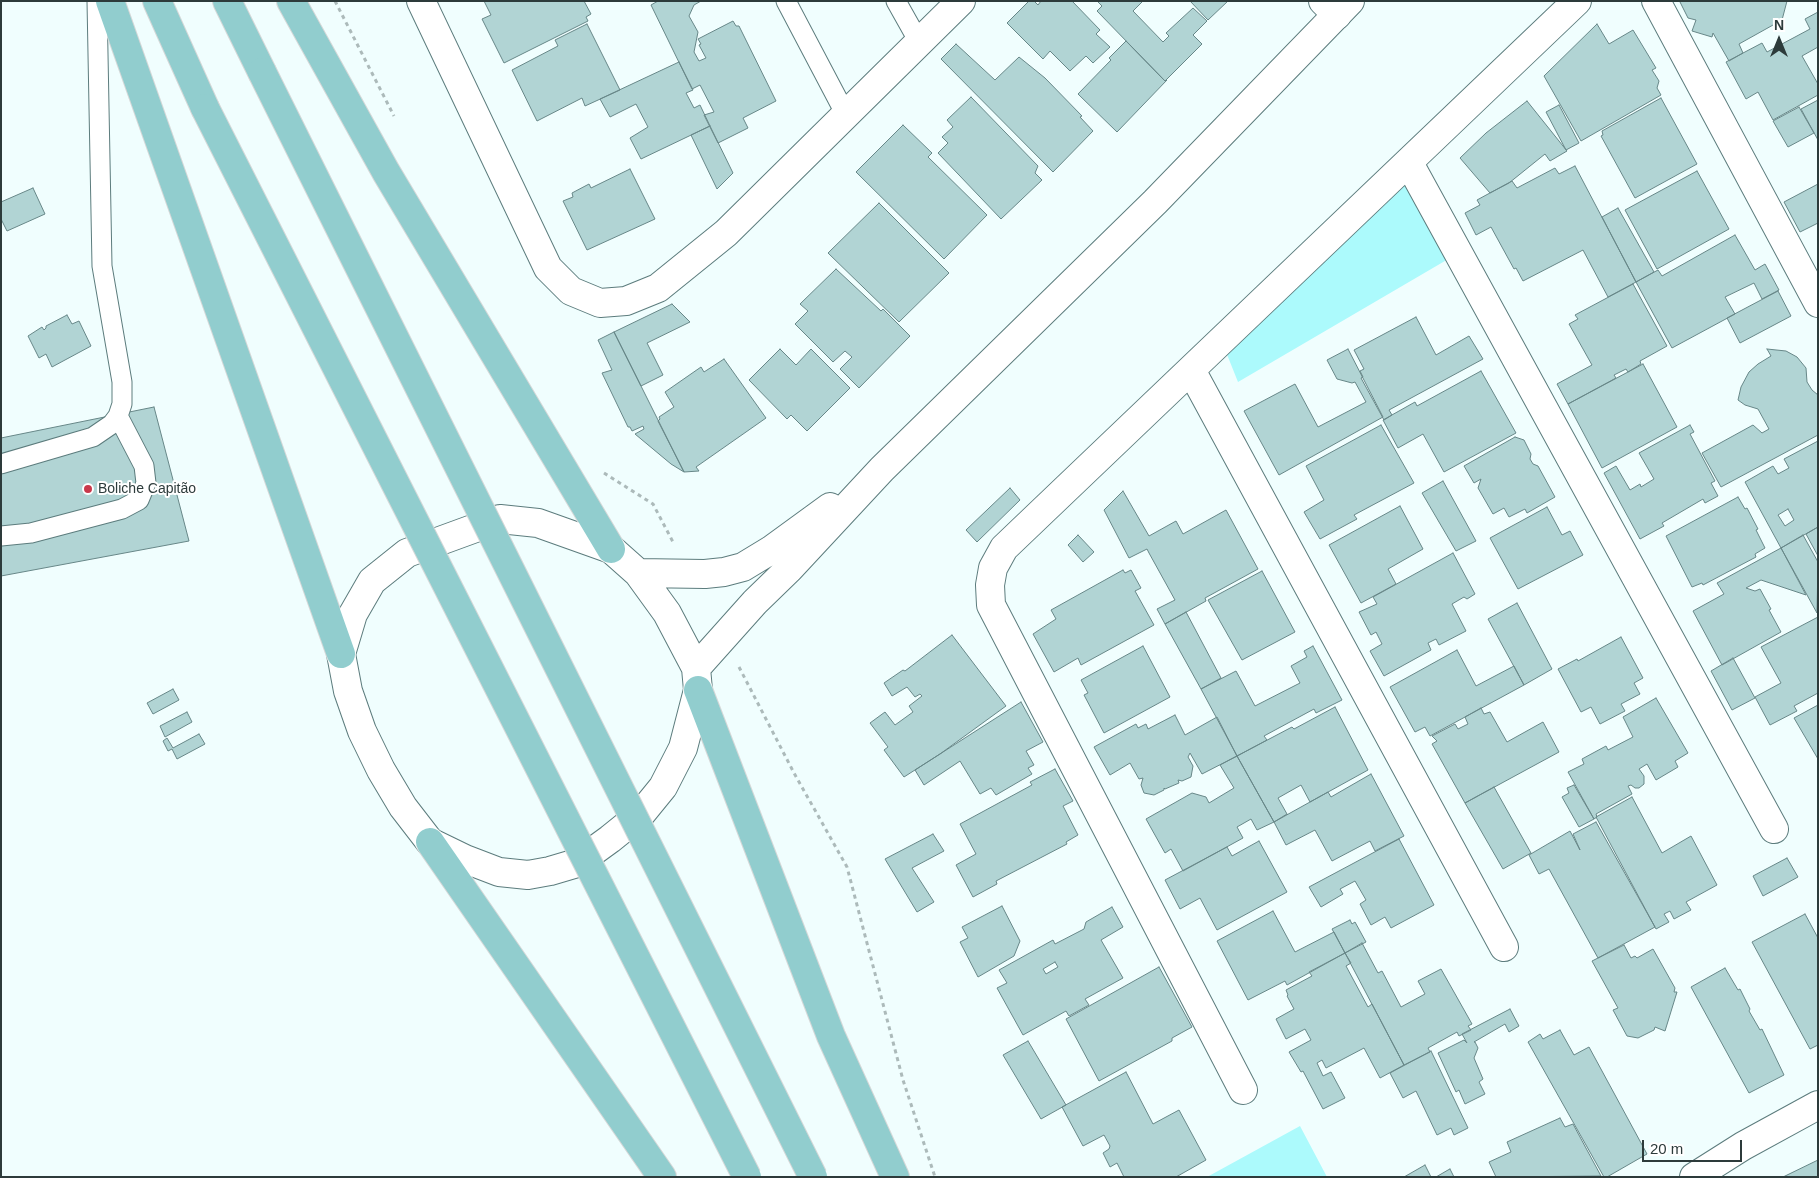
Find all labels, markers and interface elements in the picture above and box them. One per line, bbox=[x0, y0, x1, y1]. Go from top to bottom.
north arrow bbox=[1754, 15, 1804, 65]
text: N bbox=[1774, 17, 1784, 33]
place label: Boliche Capitão bbox=[98, 481, 196, 497]
marker: Boliche Capitão bbox=[82, 483, 94, 495]
scale bar bbox=[1644, 1130, 1744, 1162]
text: 20 m bbox=[1650, 1140, 1683, 1157]

